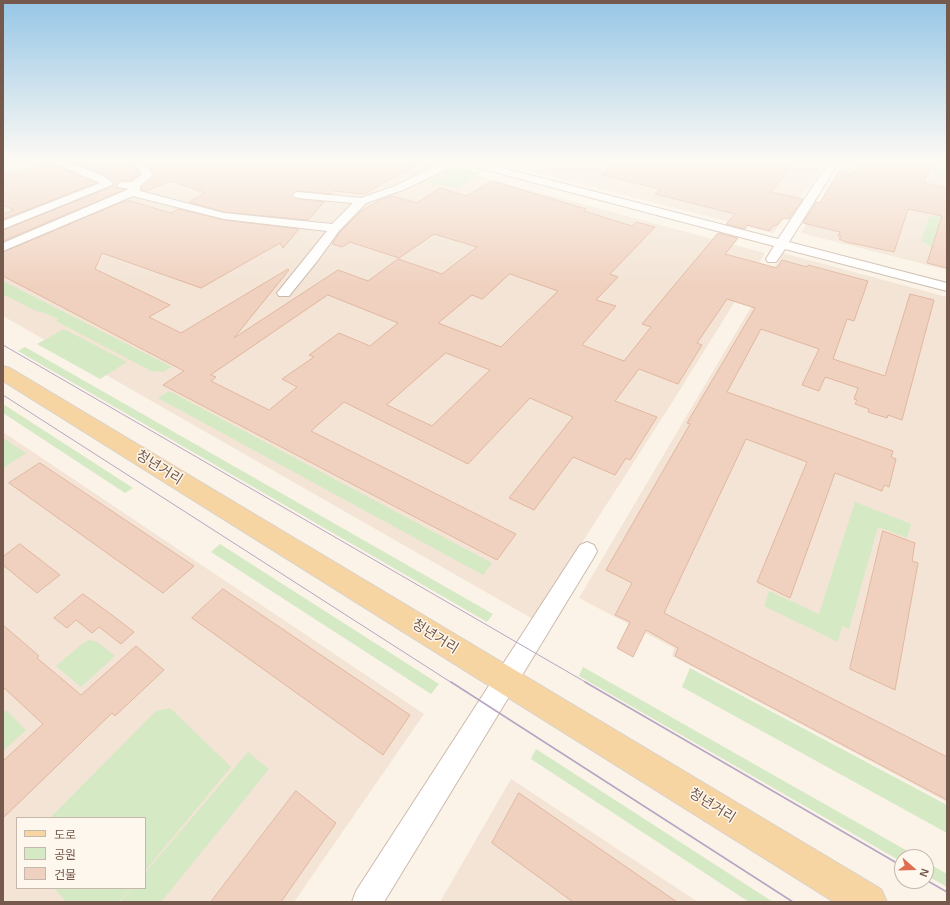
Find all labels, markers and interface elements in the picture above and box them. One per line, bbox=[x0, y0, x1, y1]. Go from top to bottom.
street label: 청년거리 bbox=[133, 447, 185, 489]
street label: 청년거리 bbox=[409, 616, 461, 658]
street label: 청년거리 bbox=[686, 785, 738, 827]
legend bbox=[16, 817, 146, 889]
text: 도로 bbox=[54, 828, 76, 842]
text: 공원 bbox=[54, 848, 76, 862]
north arrow bbox=[894, 849, 934, 889]
text: N bbox=[917, 867, 931, 879]
text: 건물 bbox=[54, 868, 76, 882]

